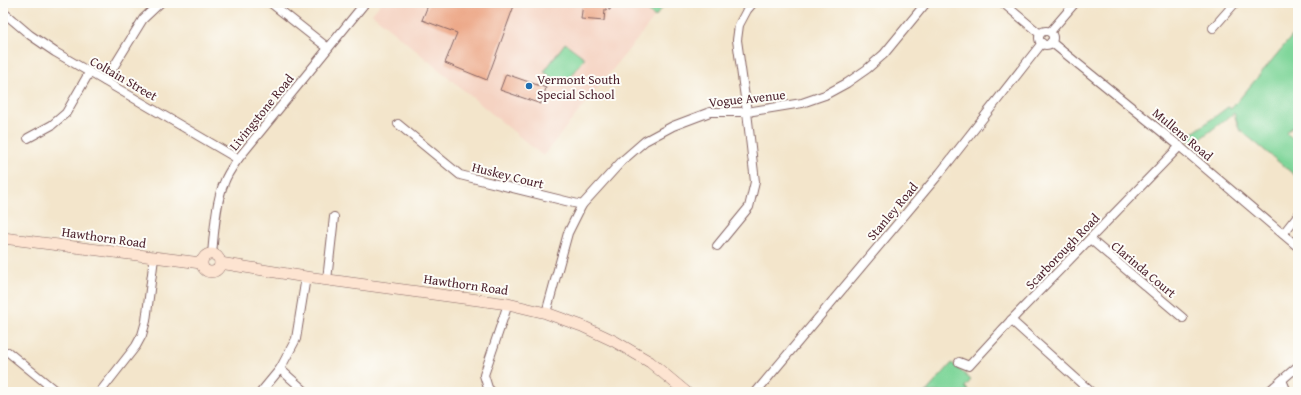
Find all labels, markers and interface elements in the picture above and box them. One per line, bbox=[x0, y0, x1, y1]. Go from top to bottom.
street label: Coltain Street bbox=[87, 52, 161, 106]
street label: Livingstone Road bbox=[225, 70, 298, 155]
place label: Vermont South Special School bbox=[537, 70, 621, 104]
marker: Vermont South Special School bbox=[524, 81, 534, 91]
street label: Vogue Avenue bbox=[708, 85, 786, 112]
street label: Mullens Road bbox=[1148, 103, 1217, 165]
street label: Huskey Court bbox=[470, 157, 546, 194]
street label: Stanley Road bbox=[862, 178, 922, 244]
street label: Scarborough Road bbox=[1021, 209, 1104, 294]
street label: Hawthorn Road bbox=[60, 222, 147, 253]
street label: Clarinda Court bbox=[1107, 236, 1181, 303]
street label: Hawthorn Road bbox=[422, 269, 509, 300]

